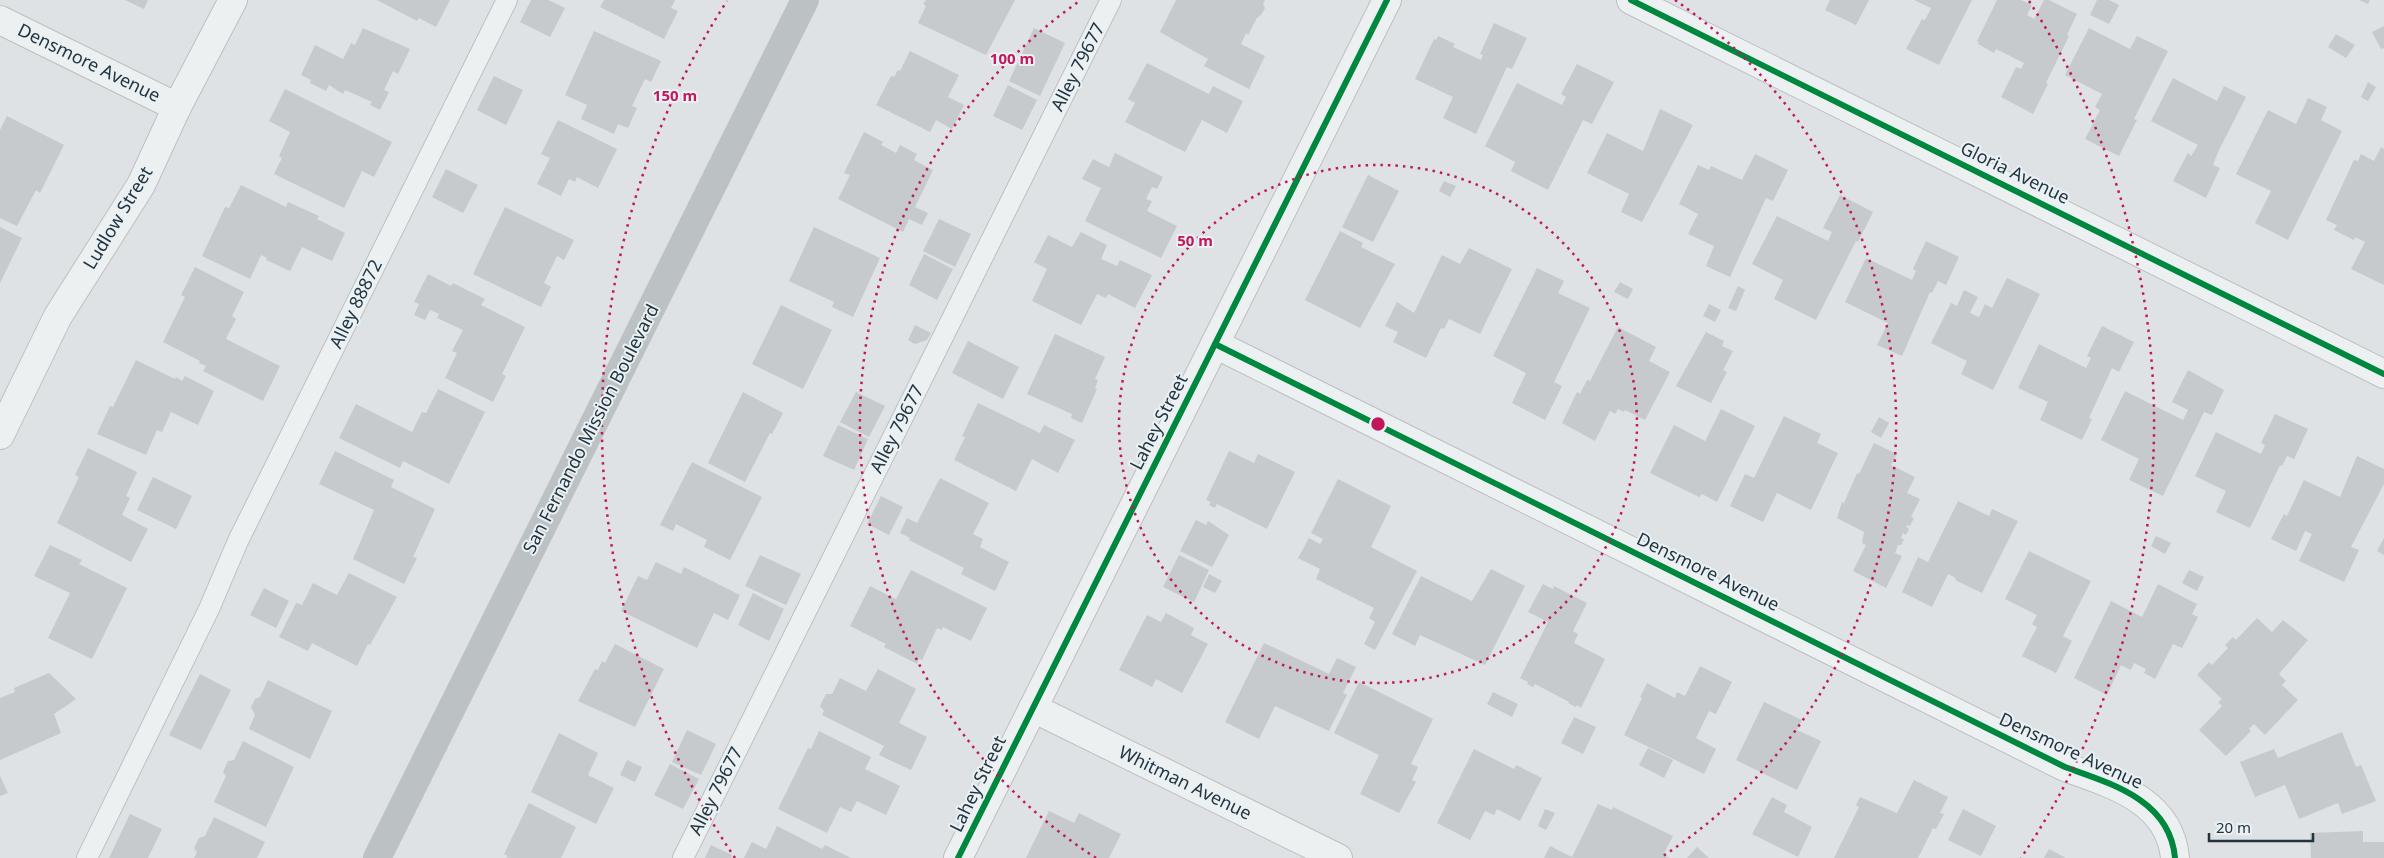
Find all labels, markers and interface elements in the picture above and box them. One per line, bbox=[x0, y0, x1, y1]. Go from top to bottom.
street label: Densmore Avenue bbox=[14, 17, 165, 107]
street label: Alley 79677 bbox=[1045, 18, 1110, 115]
text: 100 m bbox=[990, 48, 1034, 68]
text: 150 m bbox=[653, 85, 697, 105]
street label: Gloria Avenue bbox=[1957, 135, 2074, 209]
street label: Ludlow Street bbox=[77, 161, 158, 273]
text: 50 m bbox=[1177, 230, 1213, 250]
street label: Alley 88872 bbox=[323, 255, 387, 352]
street label: San Fernando Mission Boulevard bbox=[517, 300, 664, 557]
street label: Lahey Street bbox=[1124, 369, 1193, 474]
street label: Alley 79677 bbox=[864, 380, 929, 477]
centre of rings bbox=[1369, 415, 1387, 433]
street label: Densmore Avenue bbox=[1633, 526, 1784, 616]
street label: Densmore Avenue bbox=[1996, 706, 2147, 794]
street label: Lahey Street bbox=[943, 731, 1011, 836]
street label: Whitman Avenue bbox=[1115, 740, 1256, 825]
street label: Alley 79677 bbox=[683, 742, 748, 839]
scale bar bbox=[2209, 810, 2313, 842]
text: 20 m bbox=[2216, 817, 2251, 837]

